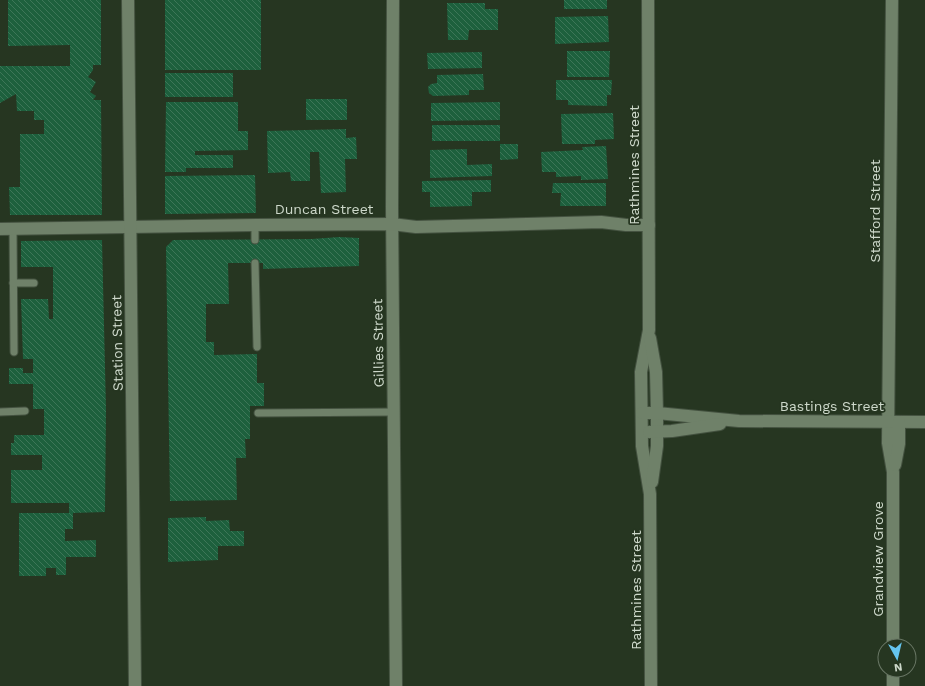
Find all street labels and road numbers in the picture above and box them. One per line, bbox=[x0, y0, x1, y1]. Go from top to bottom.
street label: Rathmines Street bbox=[626, 105, 642, 225]
street label: Stafford Street bbox=[867, 159, 883, 263]
street label: Duncan Street bbox=[275, 201, 374, 217]
street label: Station Street bbox=[108, 295, 126, 391]
street label: Gillies Street bbox=[369, 298, 387, 387]
street label: Bastings Street bbox=[780, 398, 884, 414]
street label: Grandview Grove bbox=[870, 501, 886, 617]
street label: Rathmines Street bbox=[628, 530, 644, 650]

